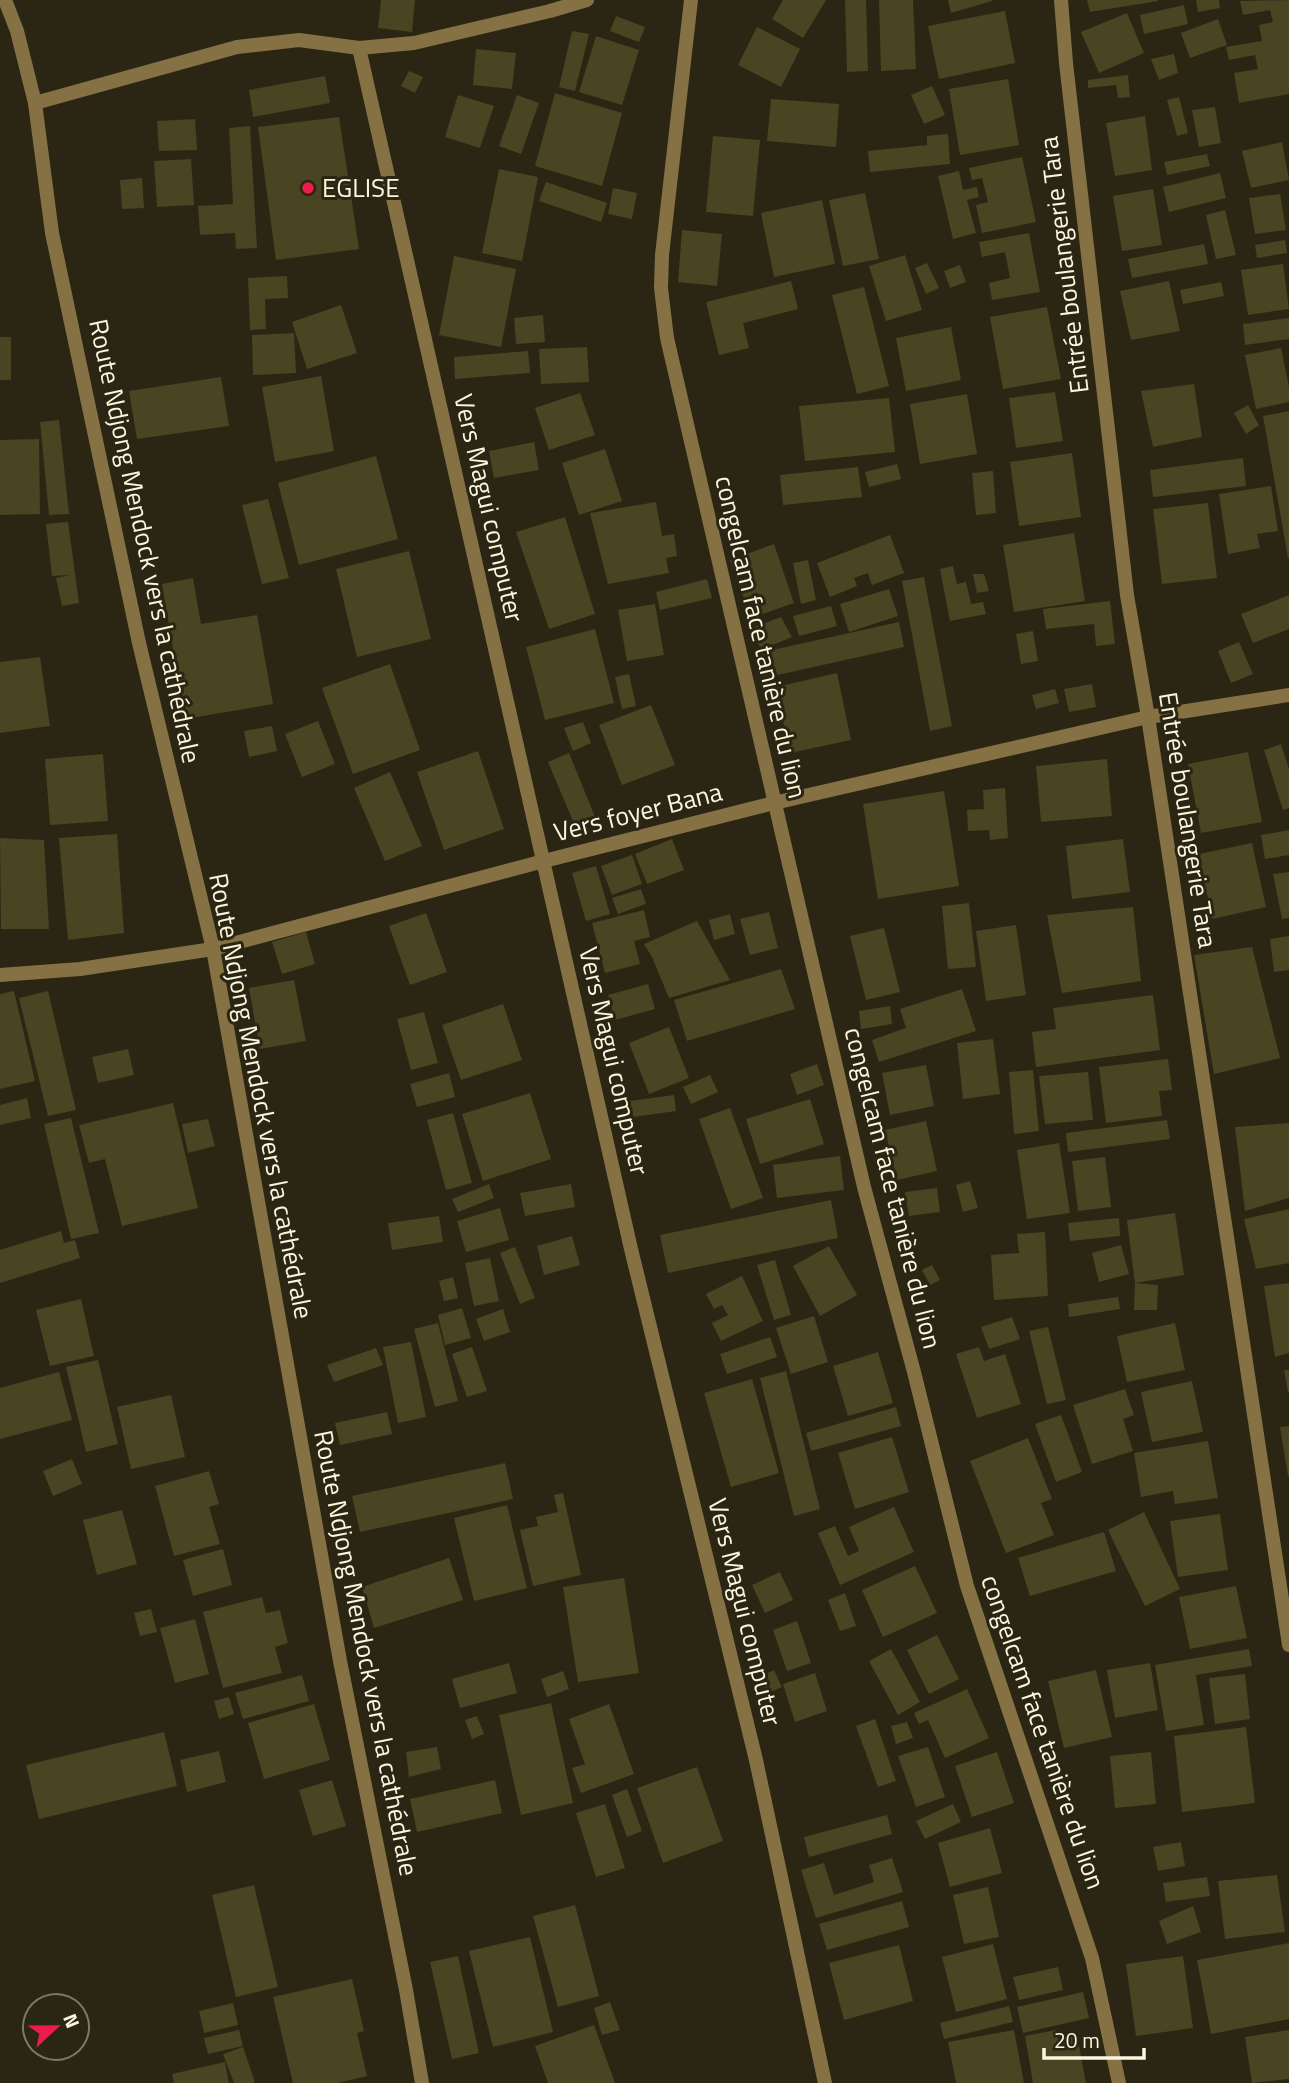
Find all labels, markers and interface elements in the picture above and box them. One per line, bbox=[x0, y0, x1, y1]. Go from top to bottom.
street label: Entrée boulangerie Tara bbox=[1028, 134, 1099, 396]
place label: EGLISE bbox=[322, 168, 400, 207]
marker: EGLISE bbox=[300, 180, 316, 196]
street label: Route Ndjong Mendock vers la cathédrale bbox=[79, 315, 212, 767]
street label: Vers Magui computer bbox=[444, 390, 535, 626]
street label: congelcam face tanière du lion bbox=[705, 472, 818, 802]
street label: Entrée boulangerie Tara bbox=[1149, 689, 1228, 951]
street label: Vers foyer Bana bbox=[550, 772, 726, 851]
street label: Route Ndjong Mendock vers la cathédrale bbox=[199, 870, 324, 1322]
street label: Vers Magui computer bbox=[569, 943, 660, 1179]
street label: congelcam face tanière du lion bbox=[835, 1023, 952, 1353]
street label: Route Ndjong Mendock vers la cathédrale bbox=[304, 1427, 429, 1879]
street label: Vers Magui computer bbox=[698, 1494, 793, 1730]
street label: congelcam face tanière du lion bbox=[971, 1569, 1116, 1894]
north arrow bbox=[21, 1992, 91, 2062]
text: N bbox=[56, 2009, 88, 2032]
scale bar bbox=[1044, 2016, 1144, 2060]
text: 20 m bbox=[1054, 2024, 1100, 2056]

